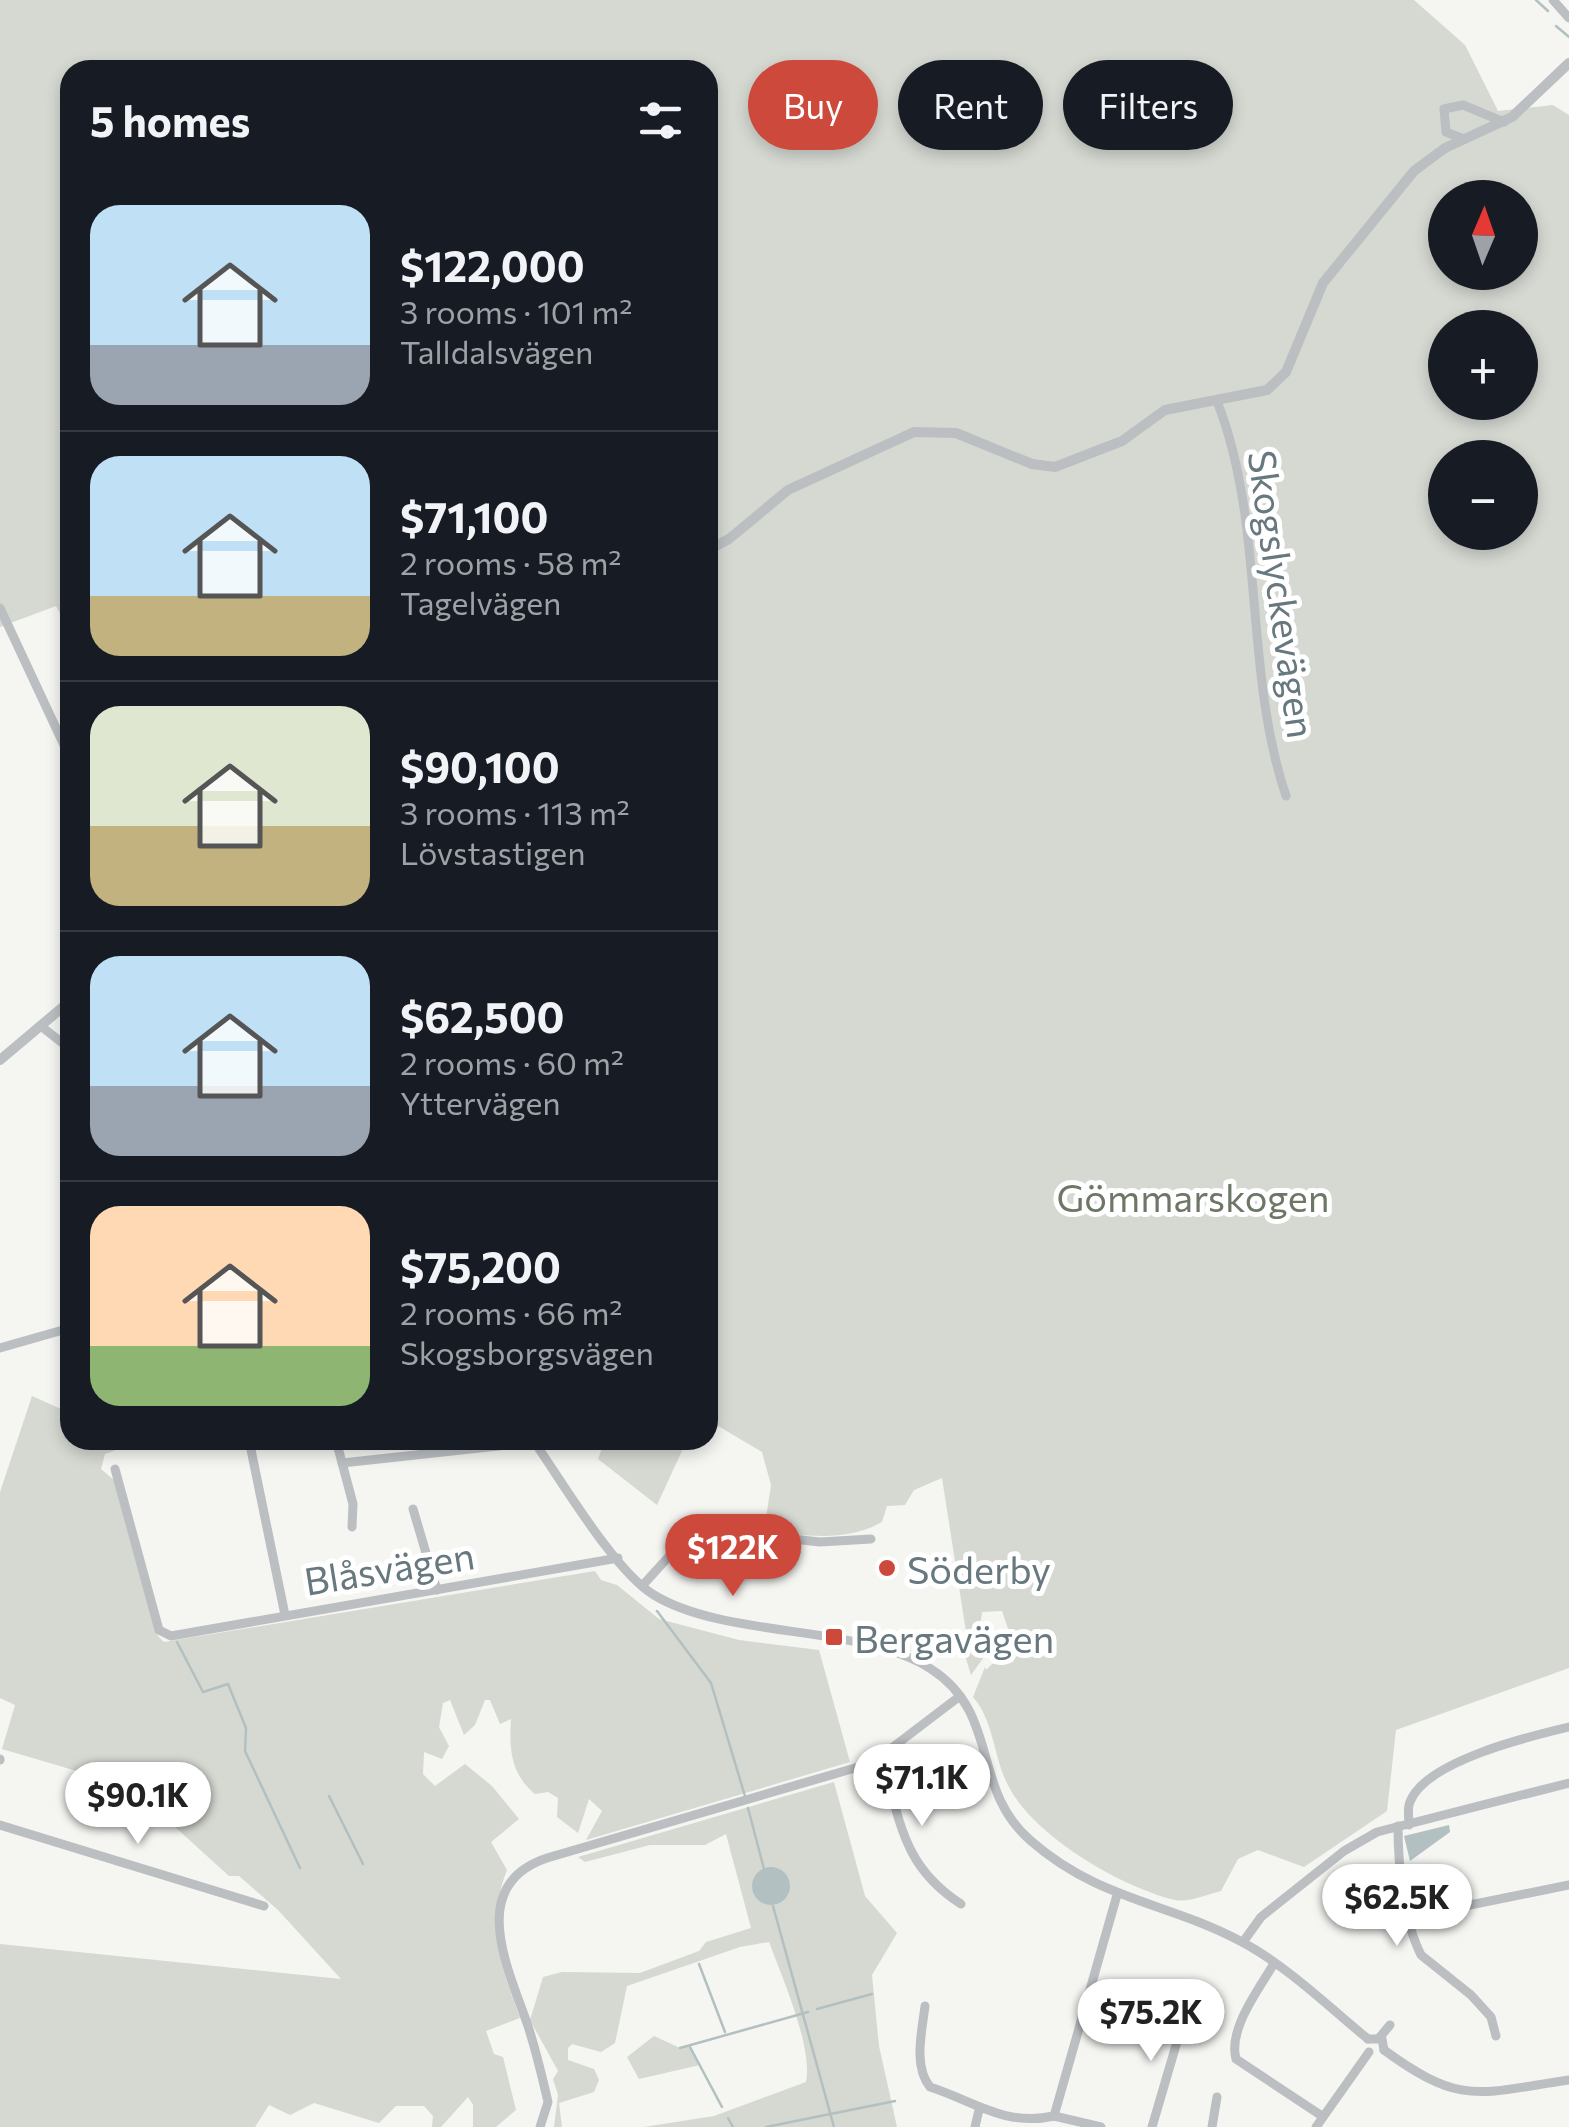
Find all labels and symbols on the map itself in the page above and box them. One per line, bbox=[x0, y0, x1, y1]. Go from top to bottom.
north arrow bbox=[1428, 180, 1538, 290]
street label: Skogslyckevägen bbox=[1240, 447, 1326, 741]
park label: Gömmarskogen bbox=[1056, 1173, 1330, 1220]
pin: $122K bbox=[663, 1514, 803, 1599]
street label: Blåsvägen bbox=[301, 1530, 477, 1604]
place label: Söderby bbox=[907, 1545, 1051, 1592]
marker: Söderby bbox=[876, 1557, 898, 1579]
place label: Bergavägen bbox=[854, 1614, 1054, 1661]
marker: Bergavägen bbox=[823, 1626, 845, 1648]
pin: $71.1K bbox=[841, 1744, 1003, 1829]
pin: $90.1K bbox=[57, 1762, 219, 1847]
pin: $62.5K bbox=[1316, 1864, 1478, 1949]
pin: $75.2K bbox=[1070, 1979, 1232, 2064]

